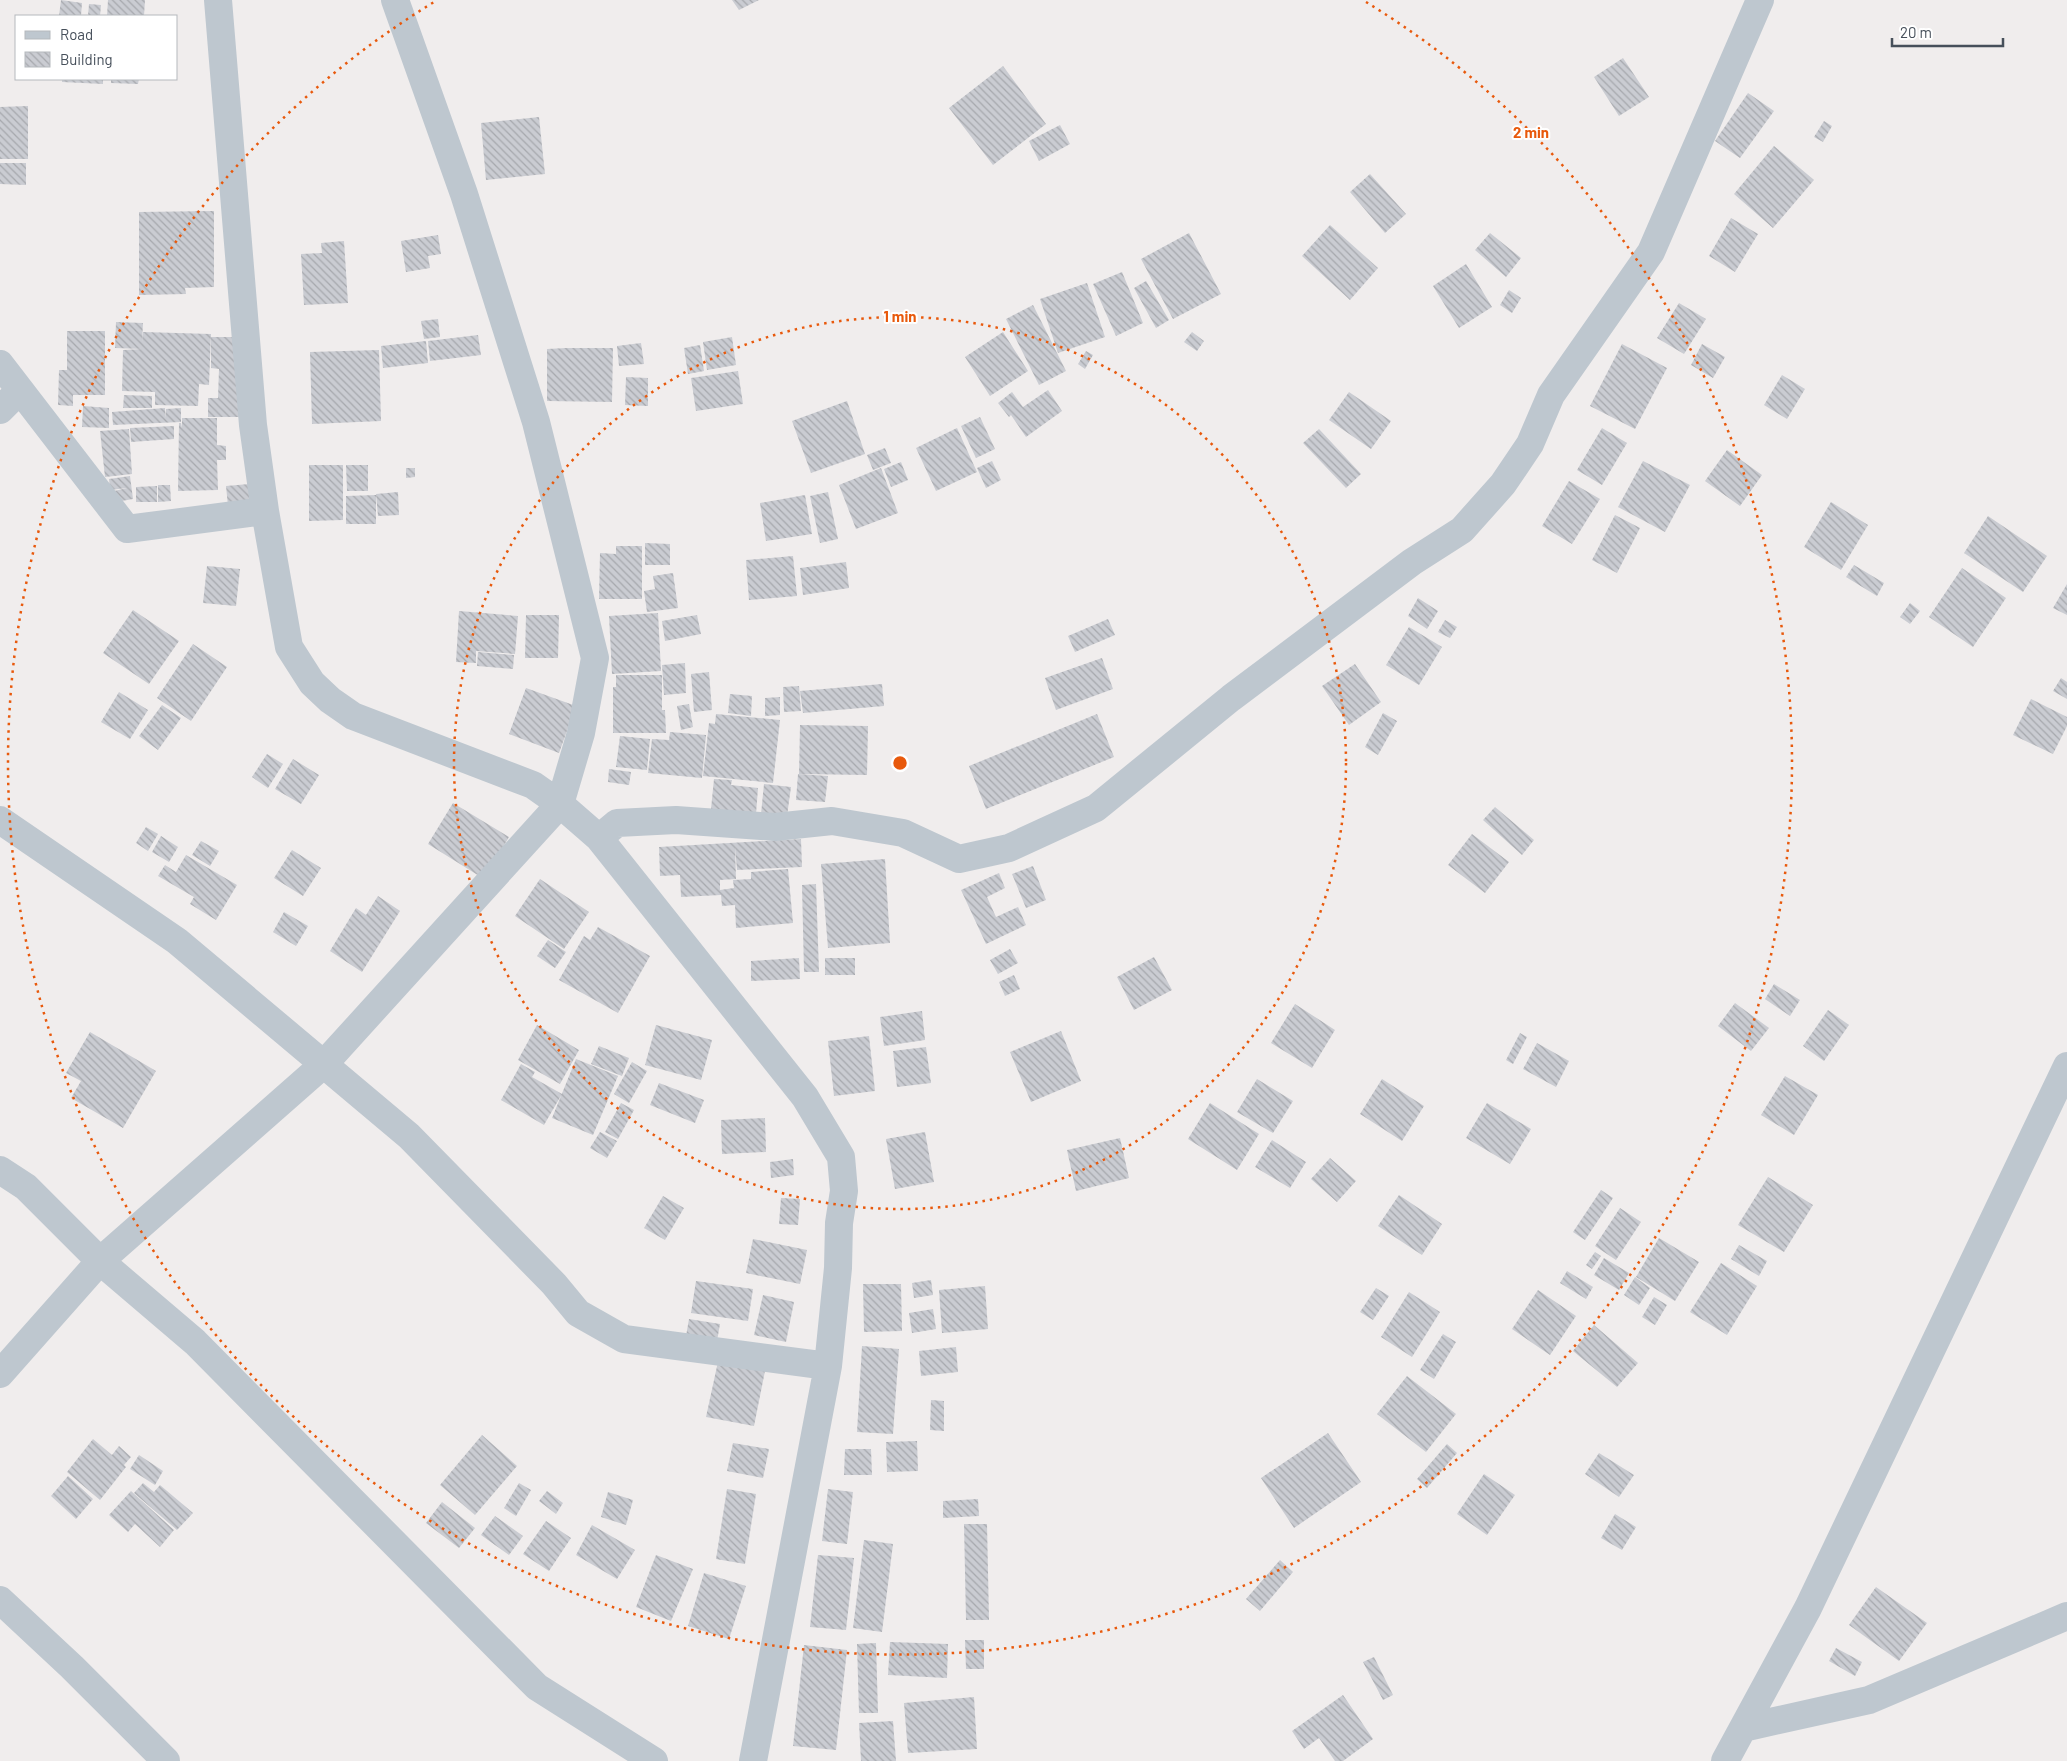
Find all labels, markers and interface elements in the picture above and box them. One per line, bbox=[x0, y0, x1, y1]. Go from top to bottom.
legend bbox=[15, 15, 178, 80]
scale bar bbox=[1892, 15, 2003, 47]
text: 20 m bbox=[1900, 23, 1932, 41]
text: Road bbox=[60, 25, 93, 43]
text: Building bbox=[60, 50, 113, 68]
text: 2 min bbox=[1513, 123, 1549, 141]
text: 1 min bbox=[884, 307, 916, 325]
centre of rings bbox=[891, 754, 909, 772]

